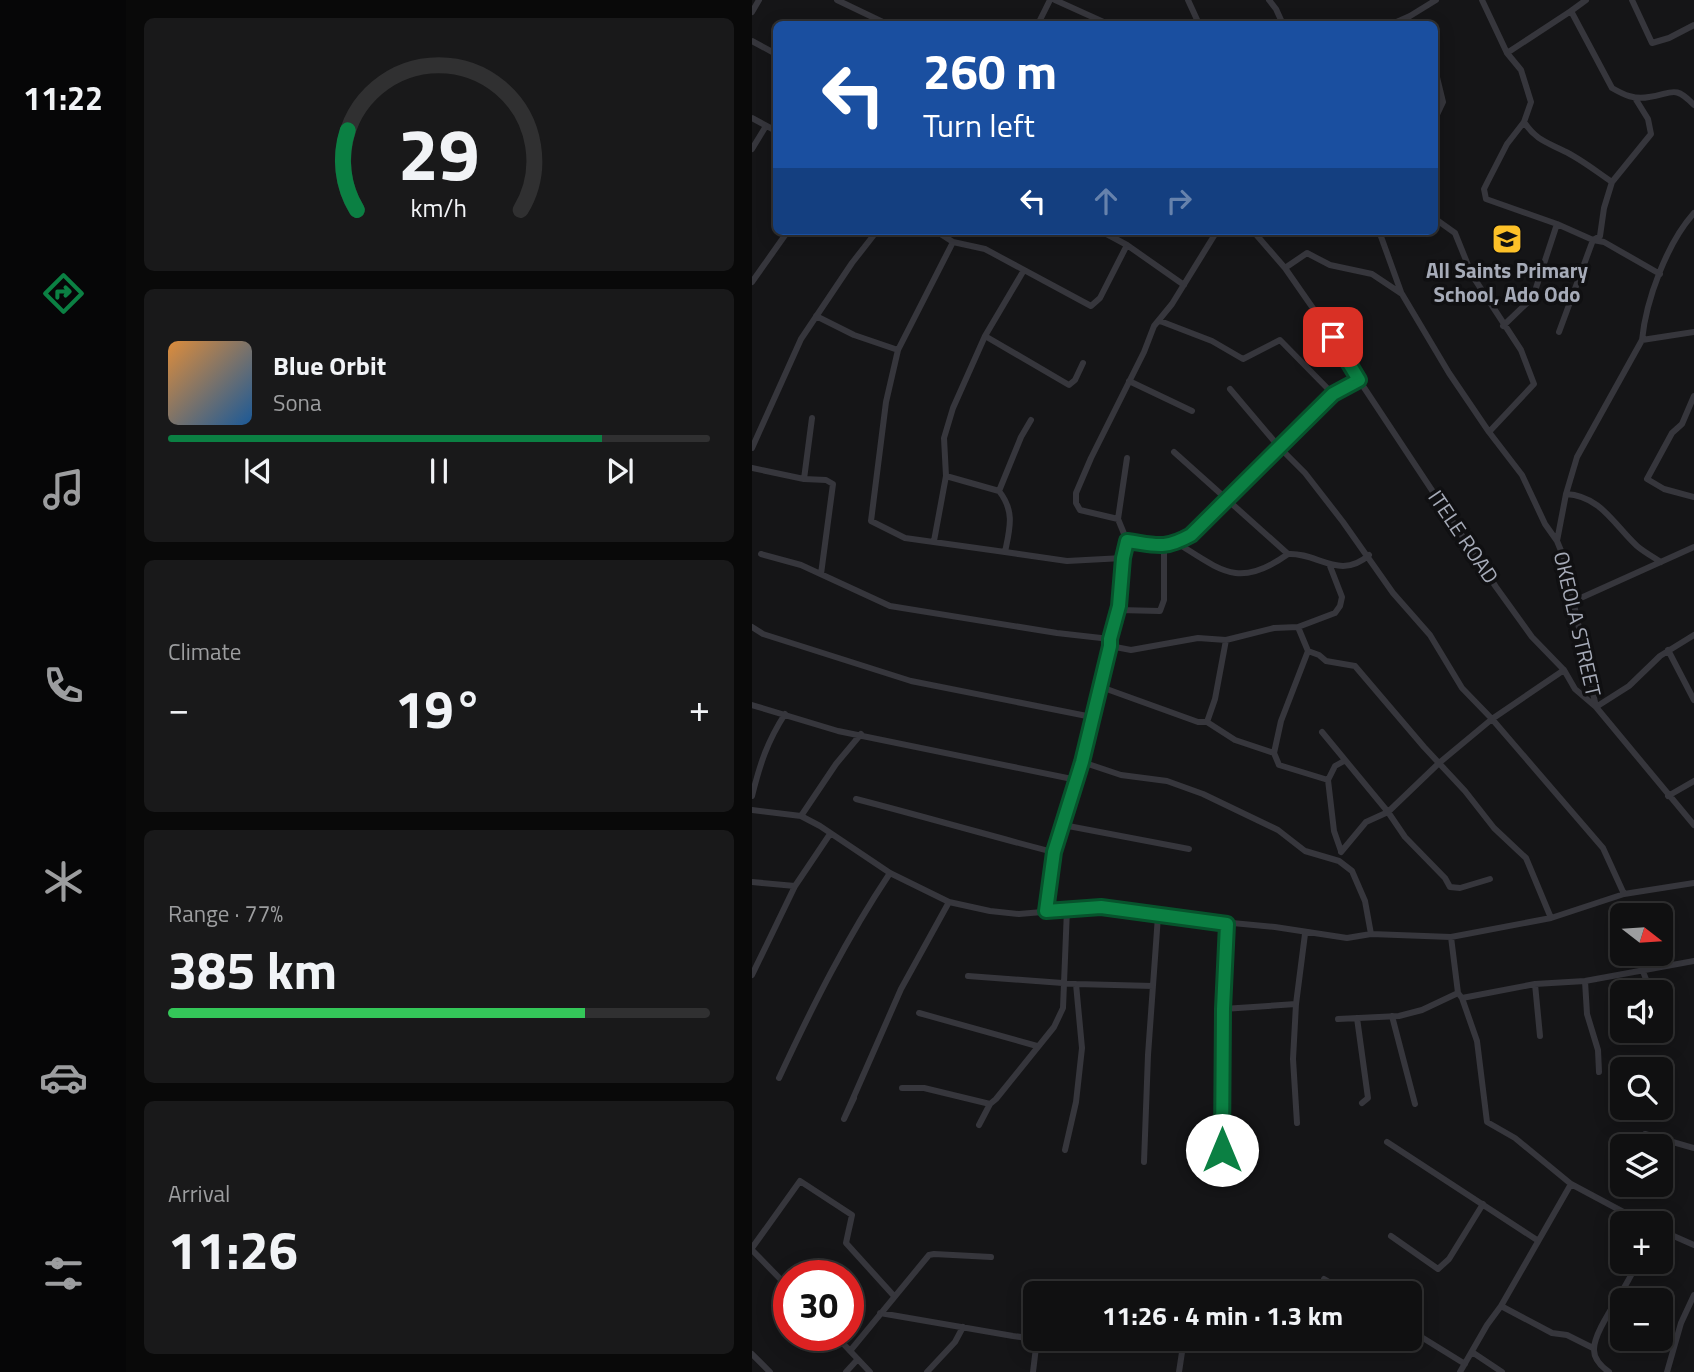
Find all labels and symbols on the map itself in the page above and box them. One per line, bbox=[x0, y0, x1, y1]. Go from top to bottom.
school or university icon: All Saints Primary School, Ado Odo bbox=[1490, 222, 1524, 256]
place label: All Saints Primary School, Ado Odo bbox=[1426, 254, 1589, 310]
pin bbox=[1303, 307, 1363, 367]
street label: ITELE ROAD bbox=[1421, 483, 1507, 590]
street label: OKEOLA STREET bbox=[1546, 548, 1610, 699]
north arrow bbox=[1610, 903, 1672, 966]
position arrow bbox=[1185, 1113, 1259, 1187]
speed limit sign: 30 bbox=[773, 1260, 864, 1351]

